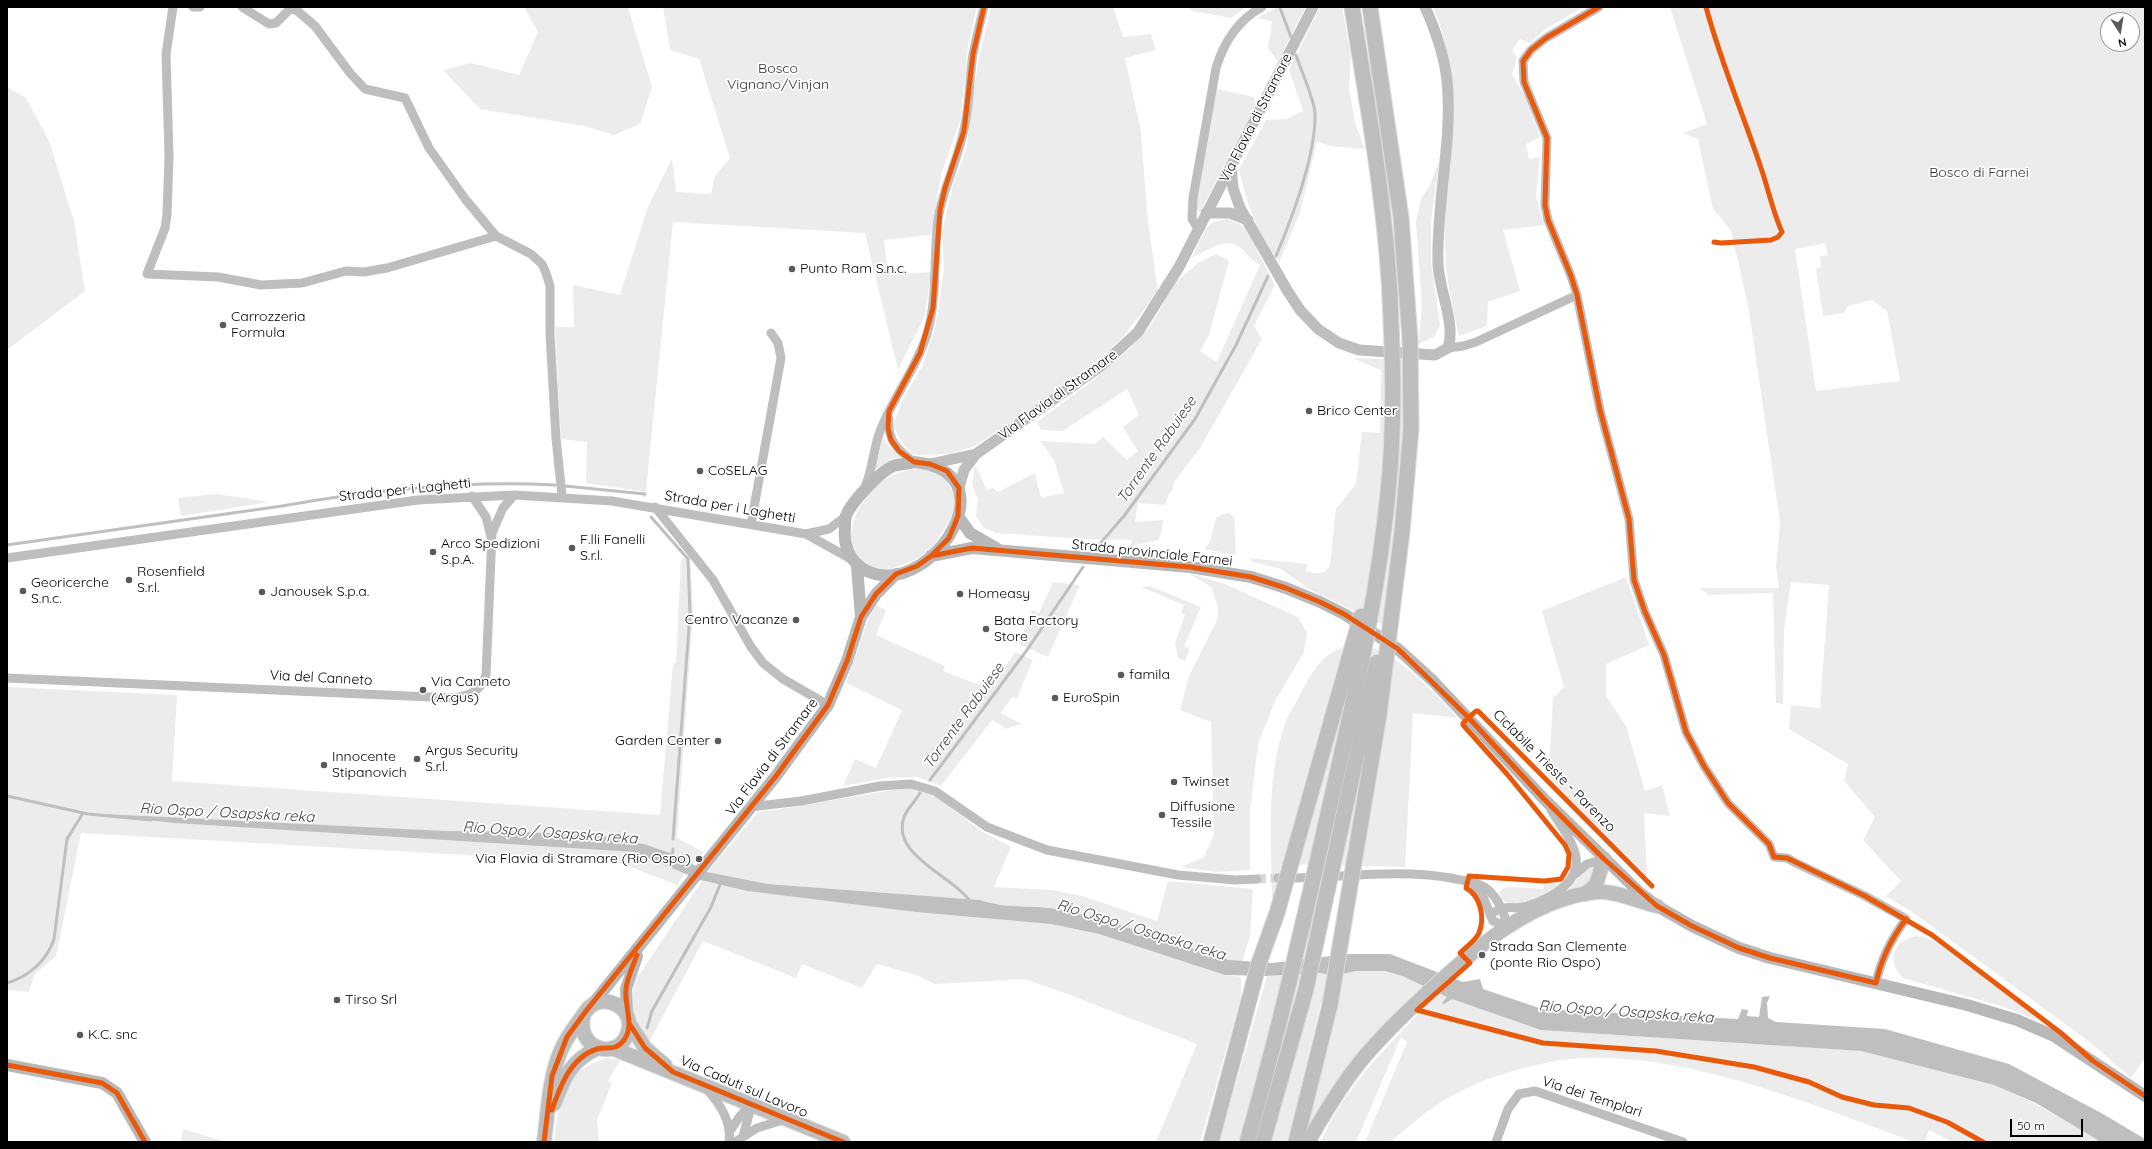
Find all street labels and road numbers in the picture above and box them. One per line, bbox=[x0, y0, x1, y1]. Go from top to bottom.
street label: Via Flavia di Stramare bbox=[1216, 51, 1296, 185]
street label: Via Flavia di Stramare bbox=[995, 346, 1121, 444]
street label: Strada per i Laghetti bbox=[338, 475, 472, 505]
street label: Strada per i Laghetti bbox=[663, 487, 797, 527]
street label: Strada provinciale Farnei bbox=[1071, 536, 1233, 570]
street label: Via del Canneto bbox=[269, 667, 373, 689]
street label: Via Flavia di Stramare bbox=[722, 695, 822, 819]
street label: Ciclabile Trieste - Parenzo bbox=[1489, 706, 1619, 836]
street label: Via Caduti sul Lavoro bbox=[678, 1052, 810, 1122]
street label: Via dei Templari bbox=[1540, 1073, 1644, 1121]

